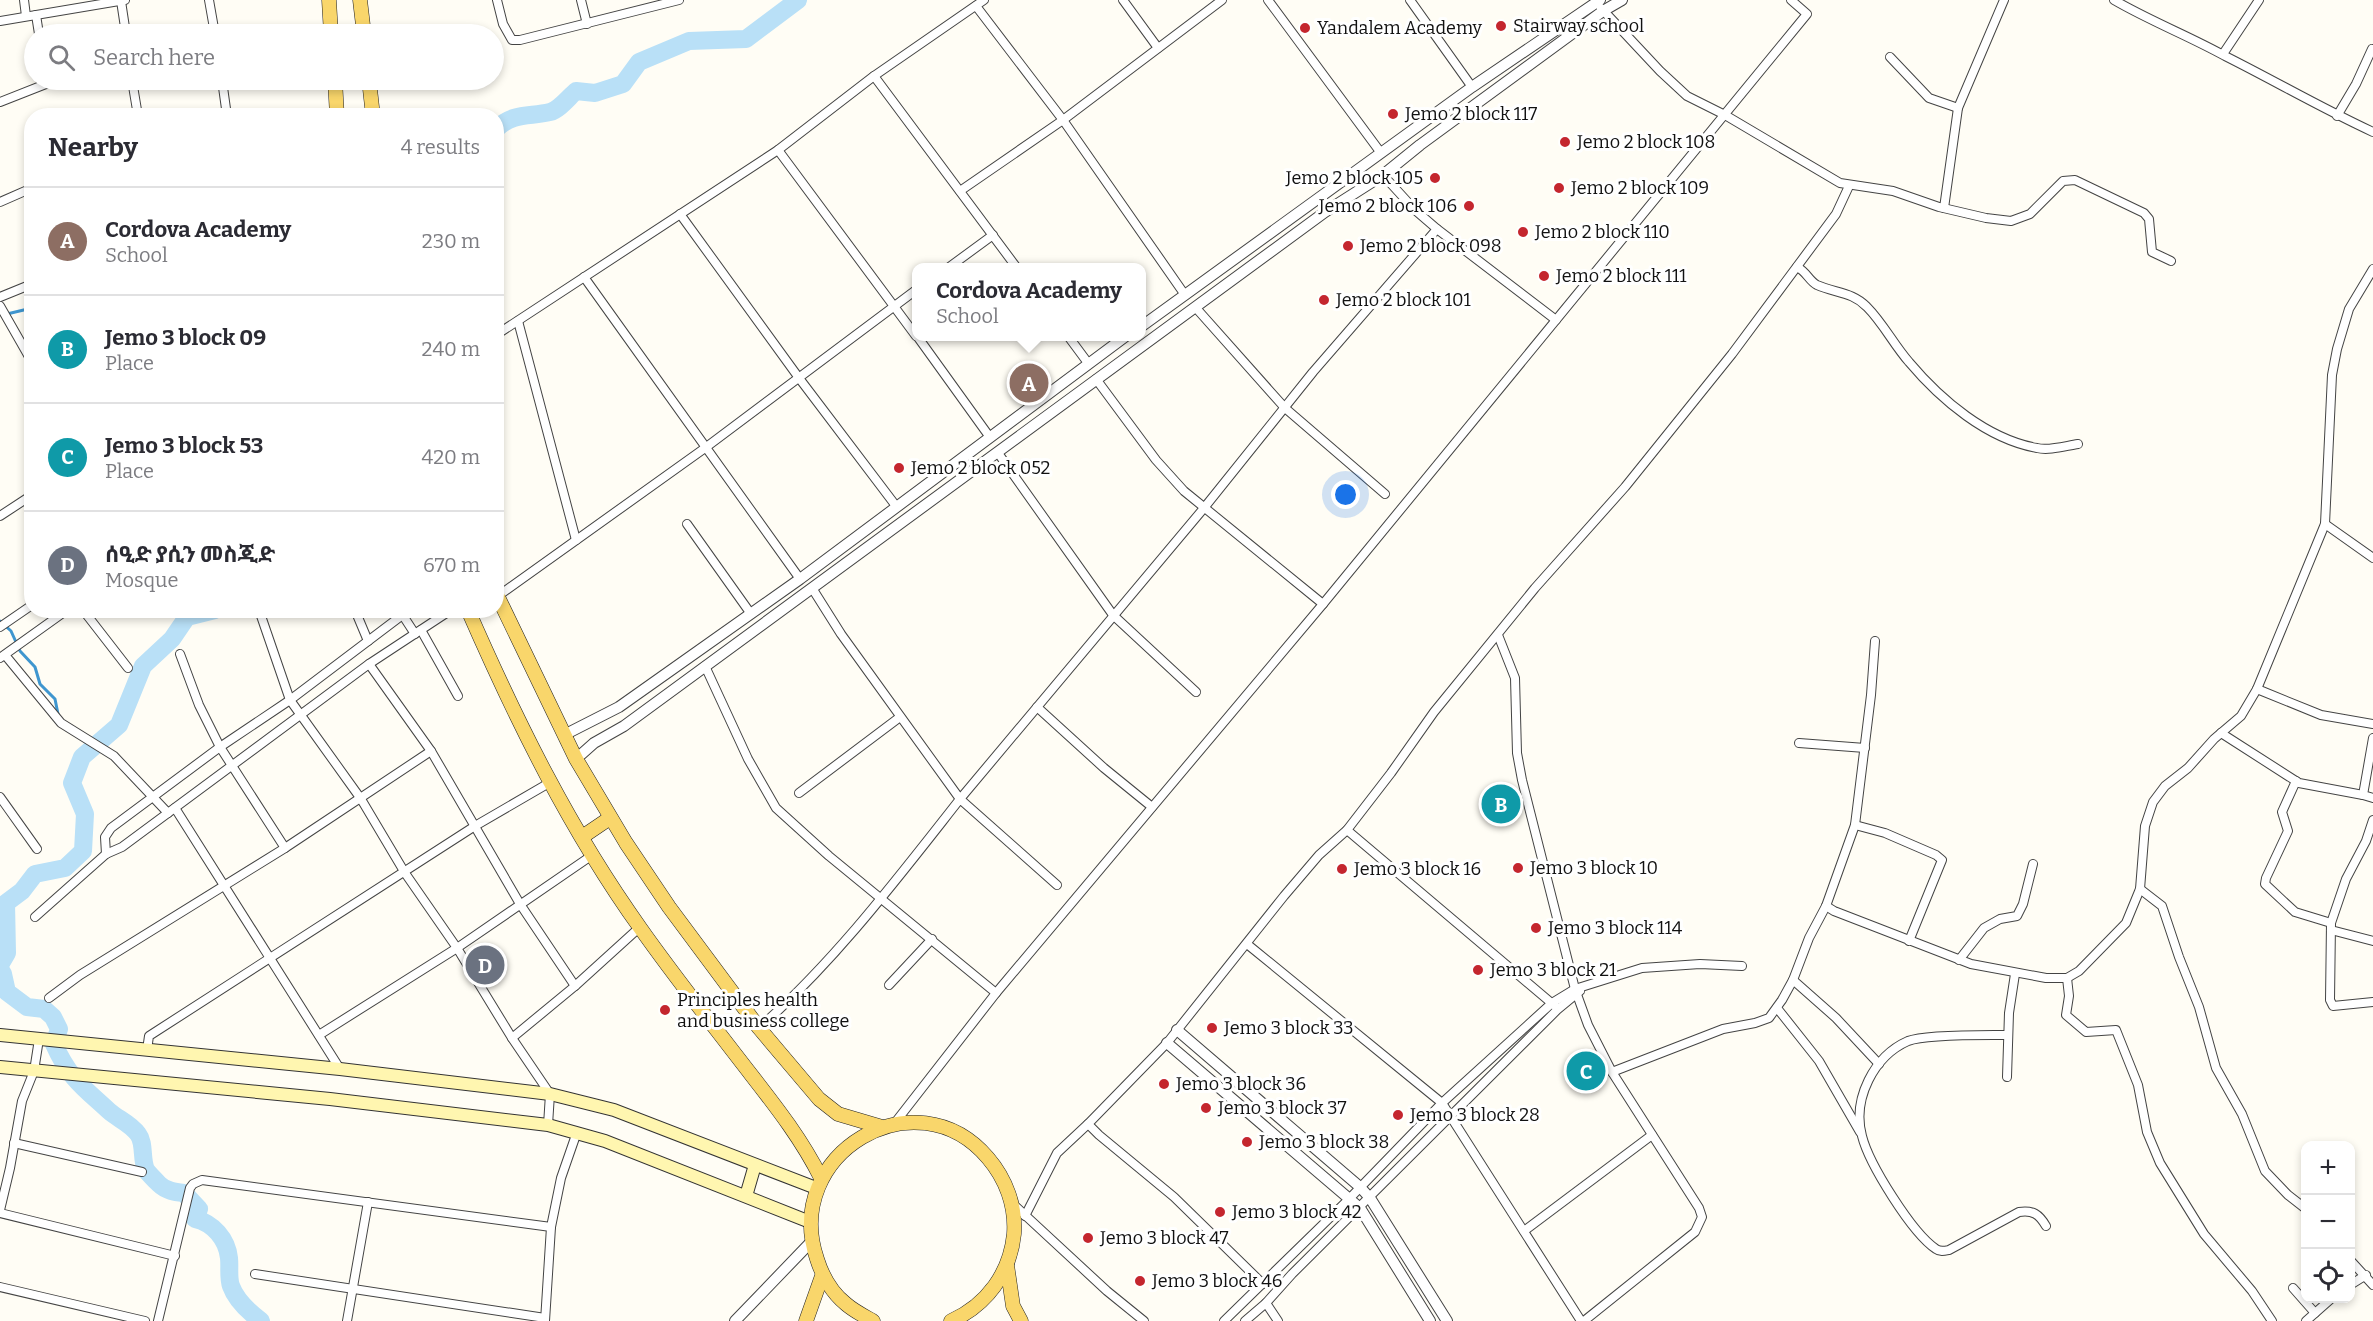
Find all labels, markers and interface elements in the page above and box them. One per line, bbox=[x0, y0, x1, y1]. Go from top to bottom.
place label: Stairway school bbox=[1513, 15, 1644, 37]
place label: Yandalem Academy bbox=[1317, 17, 1483, 39]
marker: Stairway school bbox=[1494, 19, 1508, 33]
marker: Yandalem Academy bbox=[1298, 21, 1312, 35]
search box bbox=[24, 24, 504, 90]
icon: search bbox=[45, 41, 78, 74]
text: Search here bbox=[93, 44, 215, 71]
place label: Jemo 2 block 117 bbox=[1404, 103, 1537, 125]
marker: Jemo 2 block 117 bbox=[1386, 107, 1400, 121]
place label: Jemo 2 block 108 bbox=[1576, 131, 1715, 153]
text: Nearby bbox=[48, 132, 138, 163]
text: 4 results bbox=[401, 135, 480, 159]
marker: Jemo 2 block 108 bbox=[1558, 135, 1572, 149]
place label: Jemo 2 block 105 bbox=[1285, 167, 1423, 189]
marker: Jemo 2 block 105 bbox=[1428, 171, 1442, 185]
place label: Jemo 2 block 109 bbox=[1570, 177, 1709, 199]
marker: Jemo 2 block 109 bbox=[1552, 181, 1566, 195]
place label: Jemo 2 block 106 bbox=[1318, 195, 1457, 217]
marker: Jemo 2 block 106 bbox=[1462, 199, 1476, 213]
text: Cordova Academy bbox=[105, 216, 291, 243]
place label: Jemo 2 block 110 bbox=[1534, 221, 1670, 243]
marker: Jemo 2 block 110 bbox=[1516, 225, 1530, 239]
text: A bbox=[60, 229, 75, 253]
text: 230 m bbox=[422, 229, 480, 253]
place label: Jemo 2 block 098 bbox=[1359, 235, 1502, 257]
marker: Jemo 2 block 098 bbox=[1341, 239, 1355, 253]
text: School bbox=[105, 243, 168, 267]
popup bbox=[912, 263, 1146, 341]
place label: Jemo 2 block 111 bbox=[1555, 265, 1687, 287]
marker: Jemo 2 block 111 bbox=[1537, 269, 1551, 283]
text: Cordova Academy bbox=[936, 277, 1122, 304]
place label: Jemo 2 block 101 bbox=[1335, 289, 1472, 311]
marker: Jemo 2 block 101 bbox=[1317, 293, 1331, 307]
text: School bbox=[936, 304, 999, 328]
text: Jemo 3 block 09 bbox=[105, 324, 266, 351]
text: B bbox=[61, 337, 74, 361]
text: 240 m bbox=[422, 337, 480, 361]
text: Place bbox=[105, 351, 154, 375]
pin: A bbox=[1010, 360, 1048, 406]
text: Jemo 3 block 53 bbox=[105, 432, 263, 459]
text: C bbox=[61, 445, 74, 469]
text: 420 m bbox=[422, 445, 480, 469]
place label: Jemo 2 block 052 bbox=[910, 457, 1050, 479]
text: Place bbox=[105, 459, 154, 483]
marker: Jemo 2 block 052 bbox=[892, 461, 906, 475]
your location bbox=[1331, 480, 1360, 509]
text: ሰዒድ ያሲን መስጂድ bbox=[105, 541, 275, 568]
text: D bbox=[60, 553, 75, 577]
text: 670 m bbox=[423, 553, 480, 577]
text: Mosque bbox=[105, 568, 178, 592]
pin: B bbox=[1482, 782, 1520, 826]
place label: Jemo 3 block 10 bbox=[1529, 857, 1658, 879]
place label: Jemo 3 block 16 bbox=[1353, 858, 1481, 880]
marker: Jemo 3 block 10 bbox=[1511, 861, 1525, 875]
marker: Jemo 3 block 16 bbox=[1335, 862, 1349, 876]
place label: Jemo 3 block 114 bbox=[1547, 917, 1683, 939]
marker: Jemo 3 block 114 bbox=[1529, 921, 1543, 935]
pin: D bbox=[466, 942, 504, 988]
place label: Jemo 3 block 21 bbox=[1489, 959, 1617, 981]
marker: Jemo 3 block 21 bbox=[1471, 963, 1485, 977]
place label: Principles health and business college bbox=[677, 989, 849, 1032]
marker: Principles health and business college bbox=[658, 1003, 672, 1017]
place label: Jemo 3 block 33 bbox=[1223, 1017, 1353, 1039]
marker: Jemo 3 block 33 bbox=[1205, 1021, 1219, 1035]
pin: C bbox=[1566, 1048, 1606, 1094]
place label: Jemo 3 block 36 bbox=[1175, 1073, 1306, 1095]
marker: Jemo 3 block 36 bbox=[1157, 1077, 1171, 1091]
place label: Jemo 3 block 37 bbox=[1217, 1097, 1347, 1119]
marker: Jemo 3 block 37 bbox=[1199, 1101, 1213, 1115]
place label: Jemo 3 block 28 bbox=[1409, 1104, 1540, 1126]
marker: Jemo 3 block 28 bbox=[1391, 1108, 1405, 1122]
place label: Jemo 3 block 38 bbox=[1258, 1131, 1389, 1153]
marker: Jemo 3 block 38 bbox=[1240, 1135, 1254, 1149]
map controls bbox=[2301, 1141, 2355, 1303]
button: + bbox=[2301, 1141, 2355, 1195]
button: − bbox=[2301, 1195, 2355, 1249]
place label: Jemo 3 block 42 bbox=[1231, 1201, 1362, 1223]
marker: Jemo 3 block 42 bbox=[1213, 1205, 1227, 1219]
place label: Jemo 3 block 47 bbox=[1099, 1227, 1229, 1249]
marker: Jemo 3 block 47 bbox=[1081, 1231, 1095, 1245]
button: locate bbox=[2301, 1249, 2355, 1303]
place label: Jemo 3 block 46 bbox=[1151, 1270, 1282, 1292]
marker: Jemo 3 block 46 bbox=[1133, 1274, 1147, 1288]

